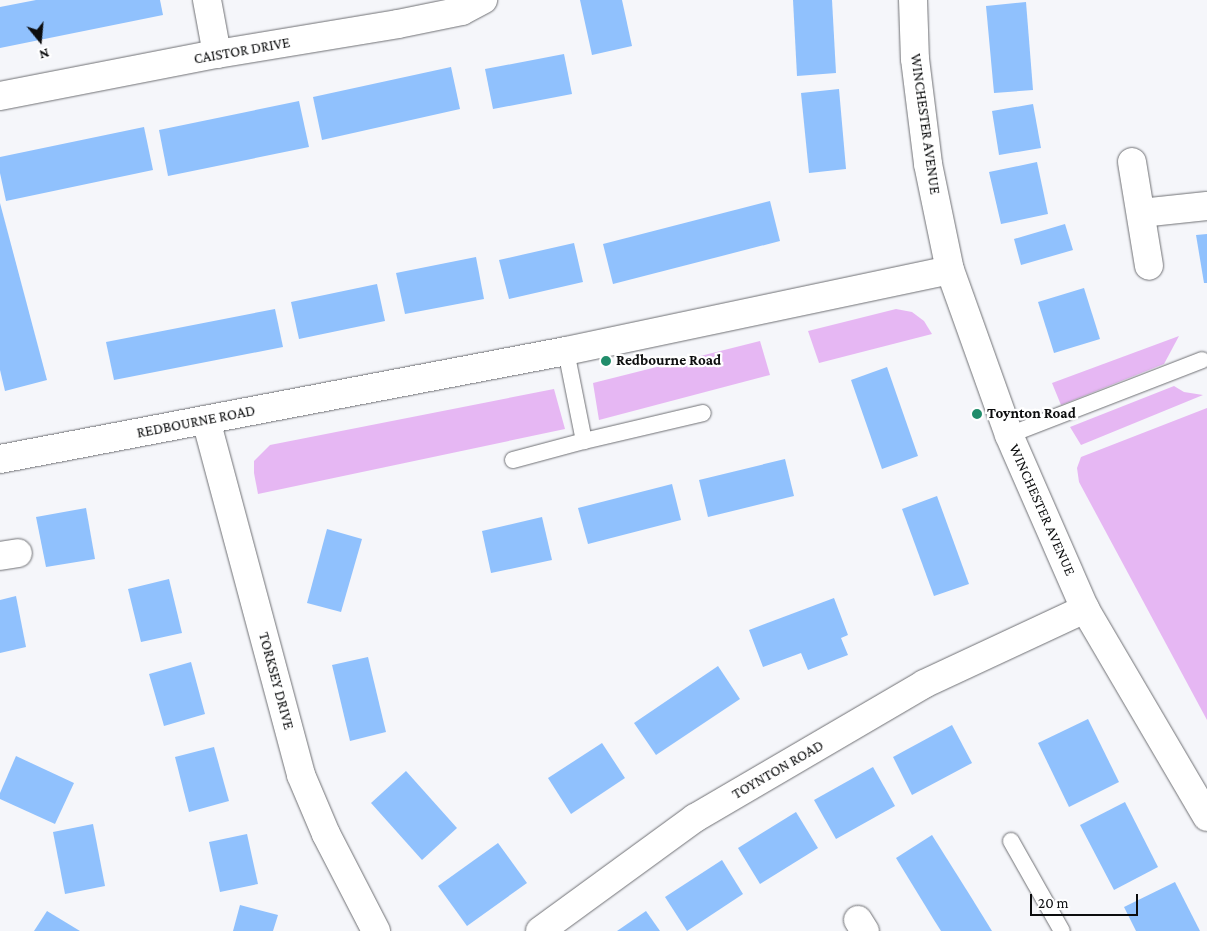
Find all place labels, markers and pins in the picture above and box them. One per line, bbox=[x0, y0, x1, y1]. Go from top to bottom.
place label: Redbourne Road bbox=[616, 352, 721, 370]
marker: Redbourne Road bbox=[600, 355, 612, 367]
place label: Toynton Road bbox=[987, 405, 1076, 423]
marker: Toynton Road bbox=[971, 408, 983, 420]

